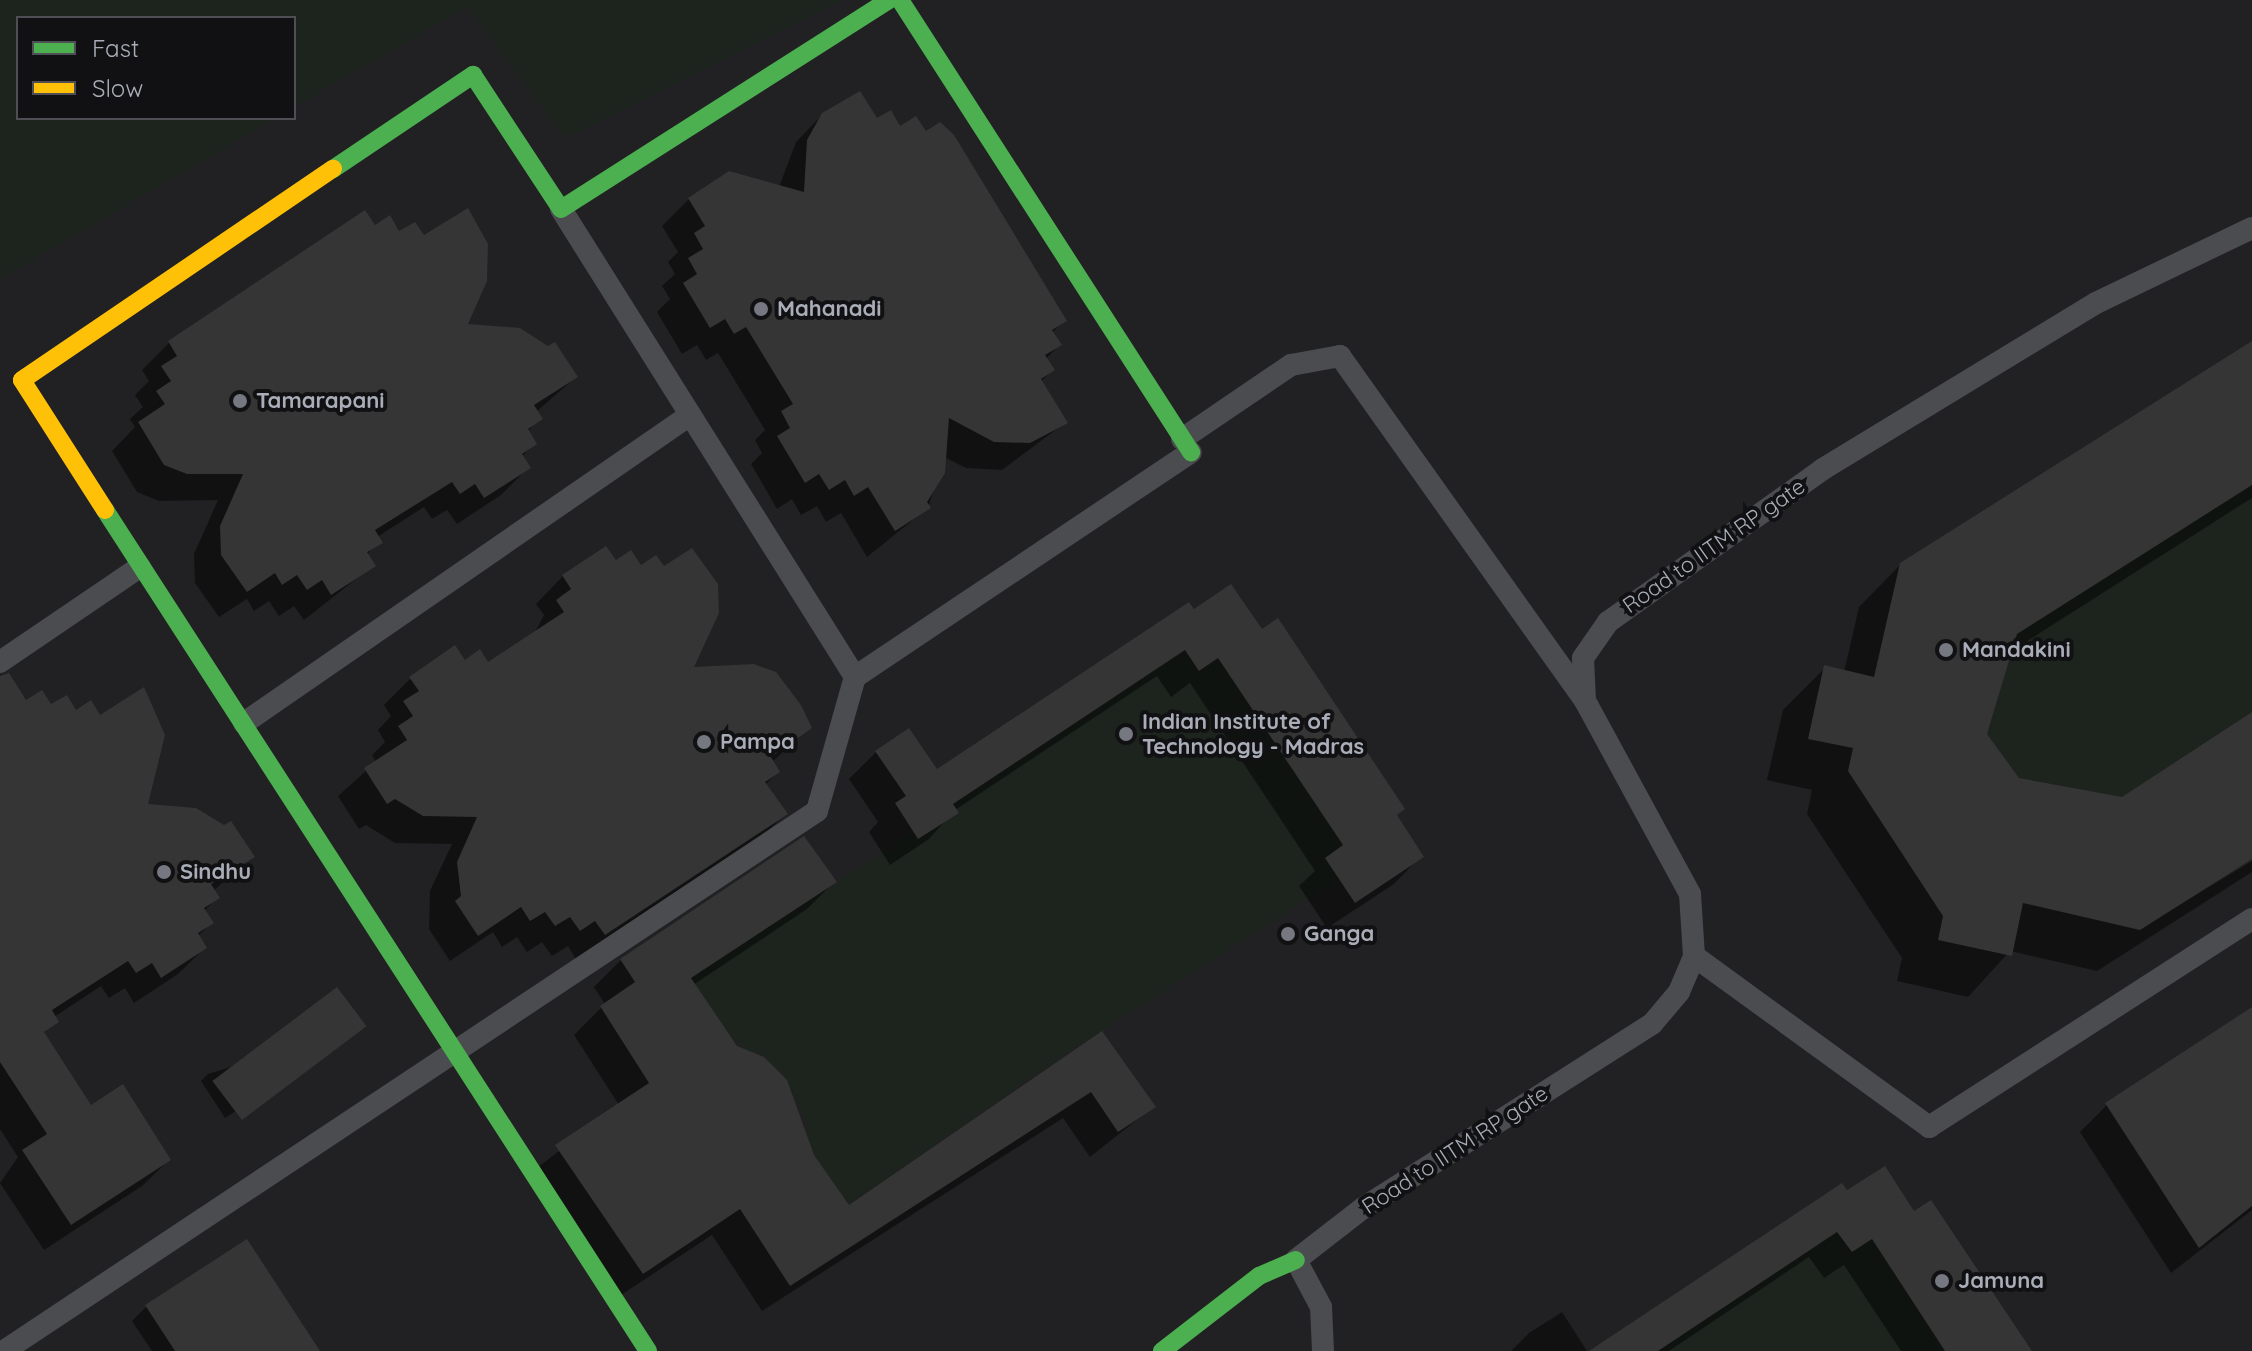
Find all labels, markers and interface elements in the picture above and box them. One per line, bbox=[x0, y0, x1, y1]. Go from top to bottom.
legend bbox=[16, 16, 296, 120]
text: Fast bbox=[92, 33, 139, 63]
text: Slow bbox=[92, 73, 143, 103]
place label: Mahanadi bbox=[777, 296, 881, 322]
marker: Mahanadi bbox=[752, 300, 770, 318]
place label: Tamarapani bbox=[256, 388, 385, 414]
marker: Tamarapani bbox=[231, 392, 249, 410]
street label: Road to IITM RP gate bbox=[1618, 473, 1810, 619]
place label: Mandakini bbox=[1962, 637, 2071, 663]
marker: Mandakini bbox=[1937, 641, 1955, 659]
place label: Indian Institute of Technology - Madras bbox=[1142, 708, 1364, 760]
marker: Indian Institute of Technology - Madras bbox=[1117, 725, 1135, 743]
place label: Pampa bbox=[720, 729, 795, 755]
marker: Pampa bbox=[695, 733, 713, 751]
place label: Sindhu bbox=[180, 859, 251, 885]
marker: Sindhu bbox=[155, 863, 173, 881]
place label: Ganga bbox=[1304, 921, 1374, 947]
marker: Ganga bbox=[1279, 925, 1297, 943]
street label: Road to IITM RP gate bbox=[1357, 1080, 1553, 1220]
place label: Jamuna bbox=[1958, 1268, 2044, 1294]
marker: Jamuna bbox=[1933, 1272, 1951, 1290]

